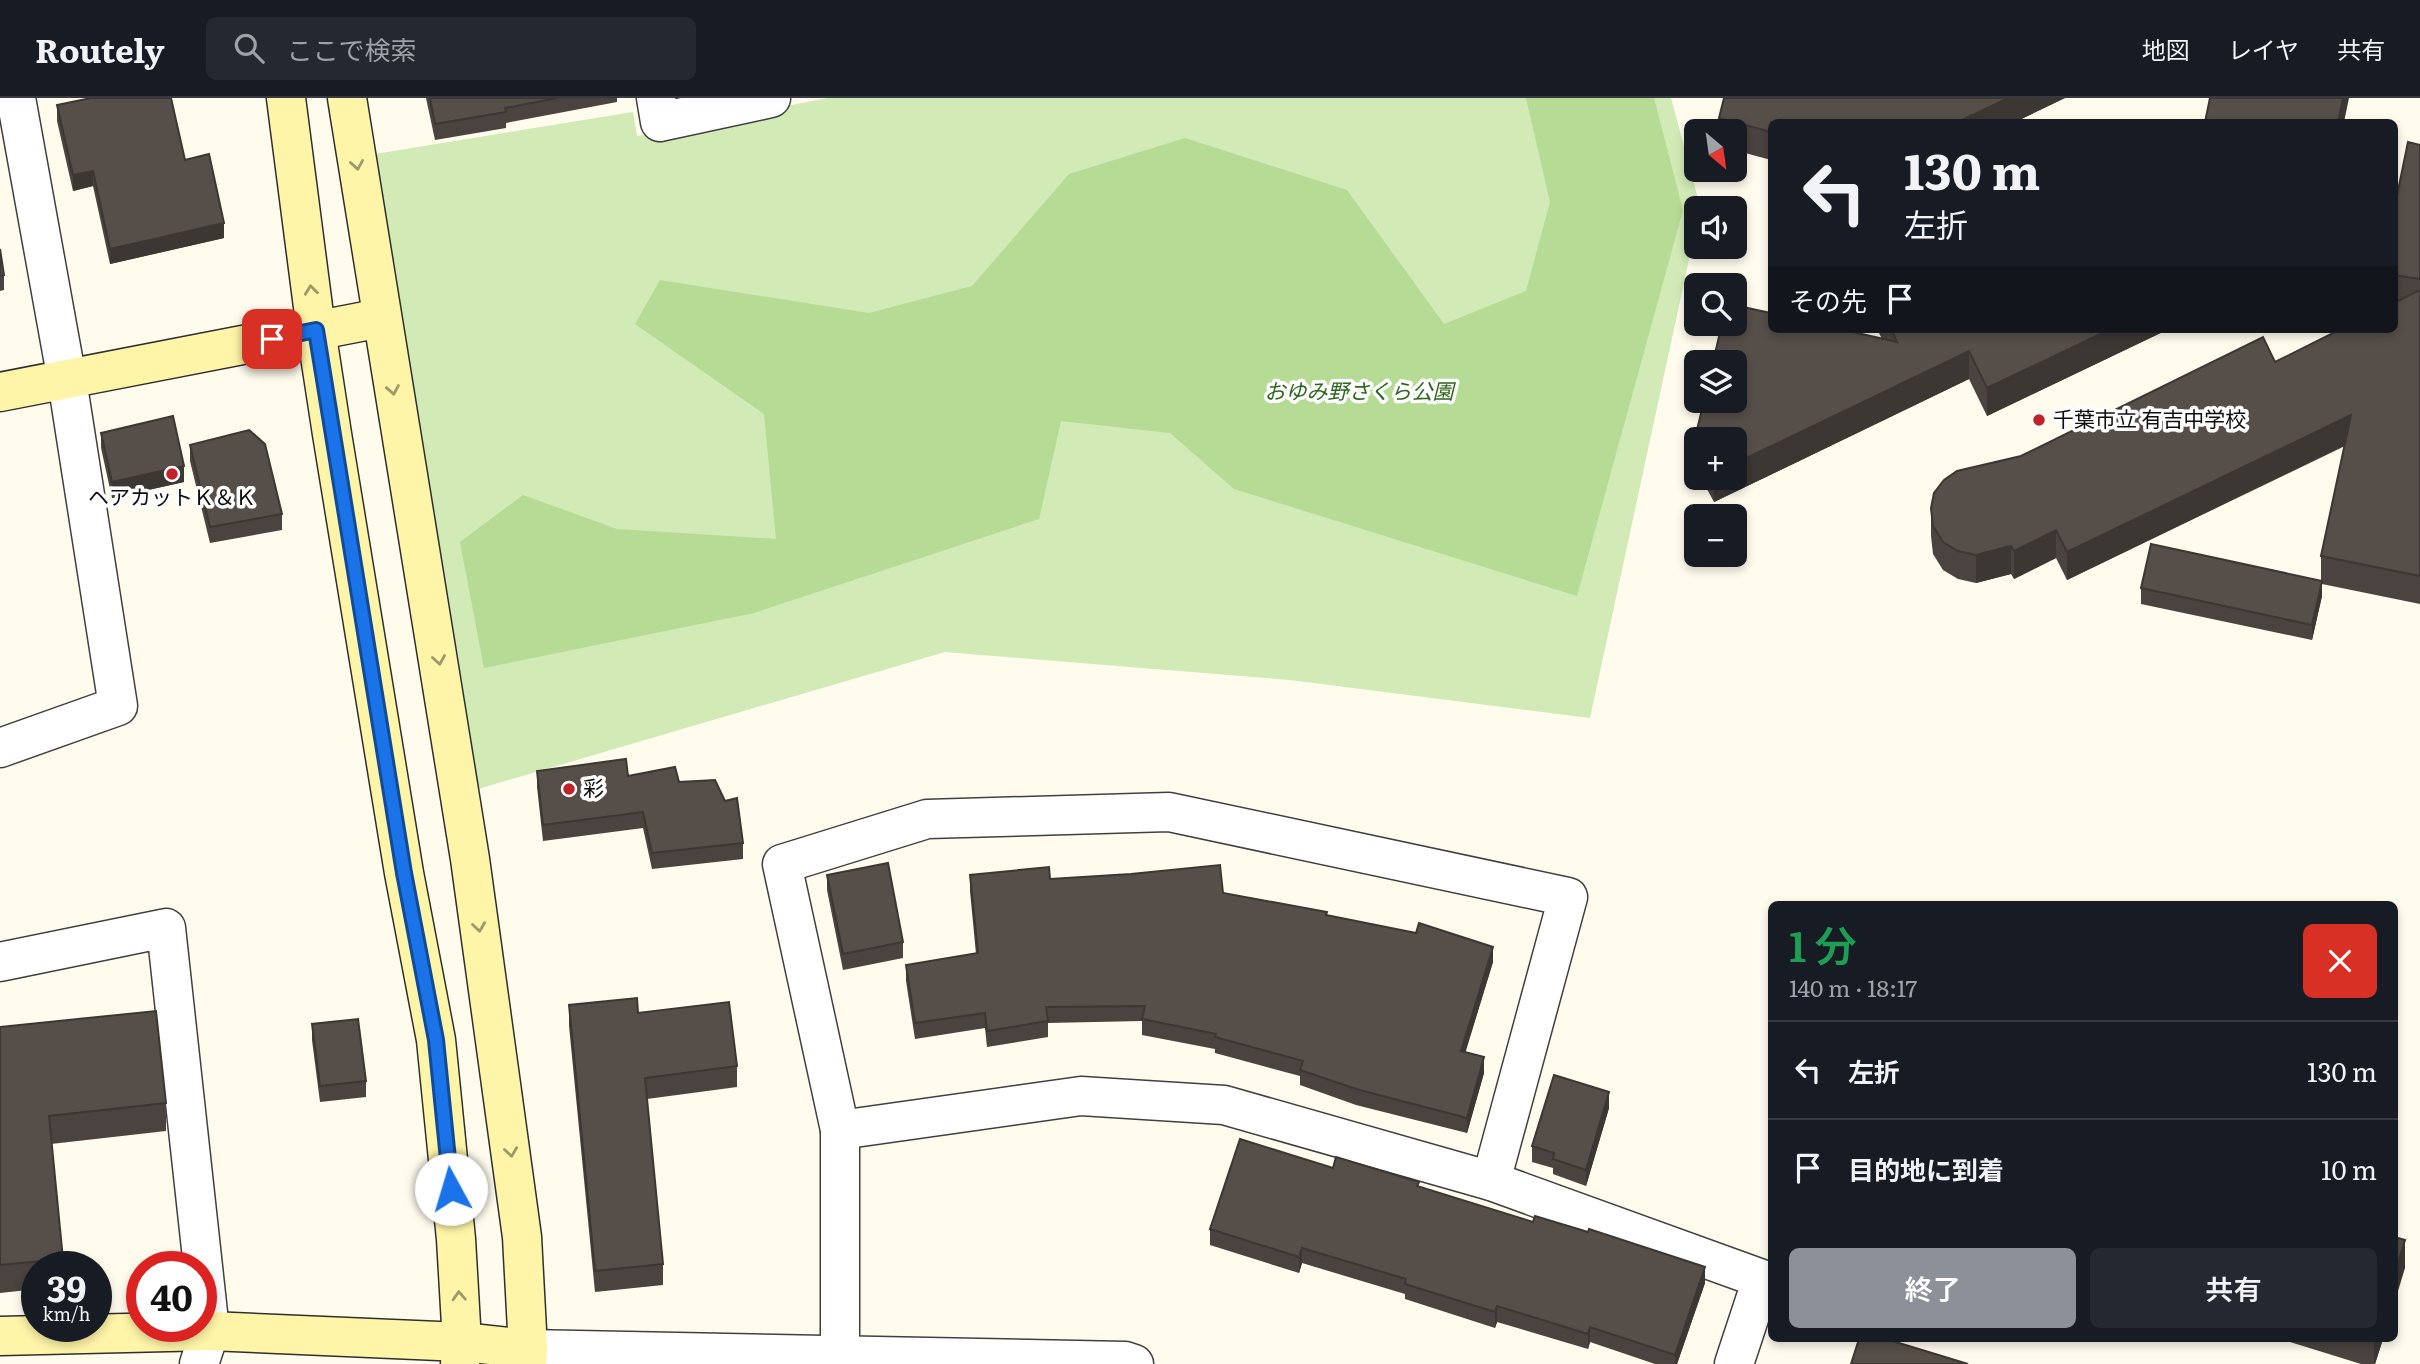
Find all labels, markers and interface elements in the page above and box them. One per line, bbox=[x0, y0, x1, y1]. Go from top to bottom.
search box bbox=[206, 17, 696, 80]
text: Routely bbox=[35, 24, 164, 73]
icon: search bbox=[230, 29, 268, 67]
text: ここで検索 bbox=[286, 29, 416, 68]
text: 地図 bbox=[2142, 31, 2190, 66]
text: レイヤ bbox=[2228, 31, 2299, 66]
text: 共有 bbox=[2337, 31, 2385, 66]
north arrow bbox=[1684, 119, 1746, 182]
map controls bbox=[1684, 119, 1747, 567]
text: 130 m bbox=[1904, 132, 2040, 205]
icon: left bbox=[1789, 147, 1880, 238]
one-way arrow bbox=[349, 160, 364, 171]
button: sound bbox=[1684, 196, 1747, 259]
text: 左折 bbox=[1904, 199, 1968, 247]
button: search bbox=[1684, 273, 1747, 336]
text: その先 bbox=[1789, 280, 1867, 319]
icon: arrive bbox=[1881, 280, 1919, 318]
one-way arrow bbox=[303, 284, 318, 296]
pin bbox=[242, 309, 302, 369]
icon: arrive bbox=[253, 320, 291, 358]
button: layers bbox=[1684, 350, 1747, 413]
park label: おゆみ野さくら公園 bbox=[1265, 374, 1456, 405]
one-way arrow bbox=[385, 384, 400, 396]
place label: 千葉市立 有吉中学校 bbox=[2053, 402, 2246, 433]
marker: 千葉市立 有吉中学校 bbox=[2031, 412, 2047, 428]
button: + bbox=[1684, 427, 1747, 490]
marker: ヘアカットＫ＆Ｋ bbox=[164, 466, 180, 482]
place label: ヘアカットＫ＆Ｋ bbox=[88, 480, 256, 511]
button: − bbox=[1684, 504, 1747, 567]
one-way arrow bbox=[431, 654, 446, 666]
place label: 彩 bbox=[583, 771, 604, 802]
marker: 彩 bbox=[561, 781, 577, 797]
text: 1 分 bbox=[1789, 913, 1857, 975]
one-way arrow bbox=[472, 921, 487, 933]
button: close bbox=[2303, 924, 2377, 998]
text: 140 m · 18:17 bbox=[1789, 970, 1917, 1004]
icon: left bbox=[1789, 1051, 1827, 1089]
text: 左折 bbox=[1848, 1051, 1900, 1090]
text: 130 m bbox=[2307, 1051, 2377, 1090]
one-way arrow bbox=[503, 1146, 518, 1158]
icon: arrive bbox=[1789, 1149, 1827, 1187]
text: 目的地に到着 bbox=[1848, 1149, 2004, 1188]
text: 10 m bbox=[2321, 1149, 2377, 1188]
position arrow bbox=[414, 1152, 488, 1226]
button: 終了 bbox=[1789, 1248, 2076, 1328]
button: 共有 bbox=[2090, 1248, 2377, 1328]
speed limit sign: 40 bbox=[126, 1251, 217, 1342]
text: 39 bbox=[47, 1261, 86, 1313]
one-way arrow bbox=[452, 1290, 467, 1301]
text: km/h bbox=[43, 1300, 90, 1327]

